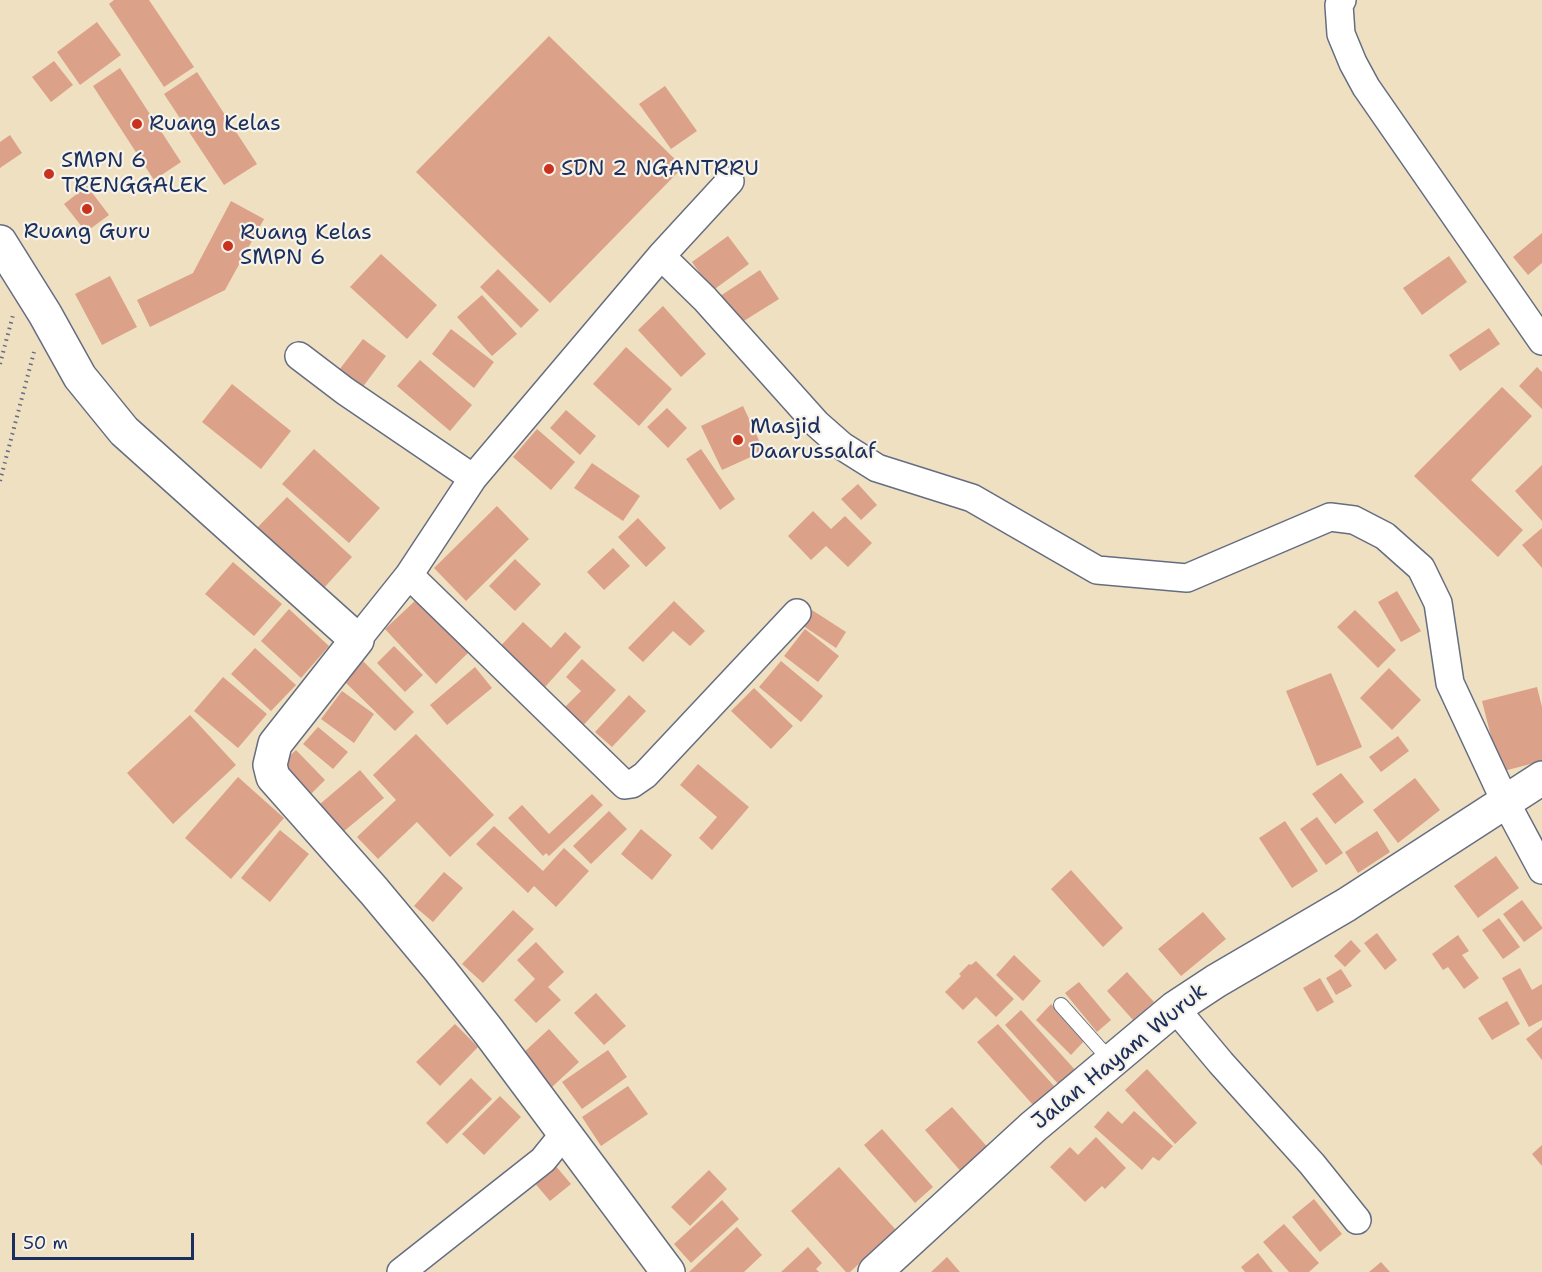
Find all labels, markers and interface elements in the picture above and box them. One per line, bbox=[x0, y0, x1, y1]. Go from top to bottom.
place label: Ruang Kelas bbox=[149, 111, 281, 137]
marker: Ruang Kelas bbox=[130, 117, 144, 131]
place label: SMPN 6 TRENGGALEK bbox=[61, 148, 207, 200]
place label: SDN 2 NGANTRRU bbox=[561, 156, 759, 182]
marker: SDN 2 NGANTRRU bbox=[542, 162, 556, 176]
marker: SMPN 6 TRENGGALEK bbox=[42, 167, 56, 181]
marker: Ruang Guru bbox=[80, 202, 94, 216]
place label: Ruang Guru bbox=[24, 219, 150, 245]
place label: Ruang Kelas SMPN 6 bbox=[240, 220, 372, 272]
marker: Ruang Kelas SMPN 6 bbox=[221, 239, 235, 253]
place label: Masjid Daarussalaf bbox=[750, 414, 876, 466]
marker: Masjid Daarussalaf bbox=[731, 433, 745, 447]
street label: Jalan Hayam Wuruk bbox=[1027, 978, 1213, 1136]
scale bar bbox=[15, 1221, 196, 1259]
text: 50 m bbox=[23, 1231, 68, 1255]

